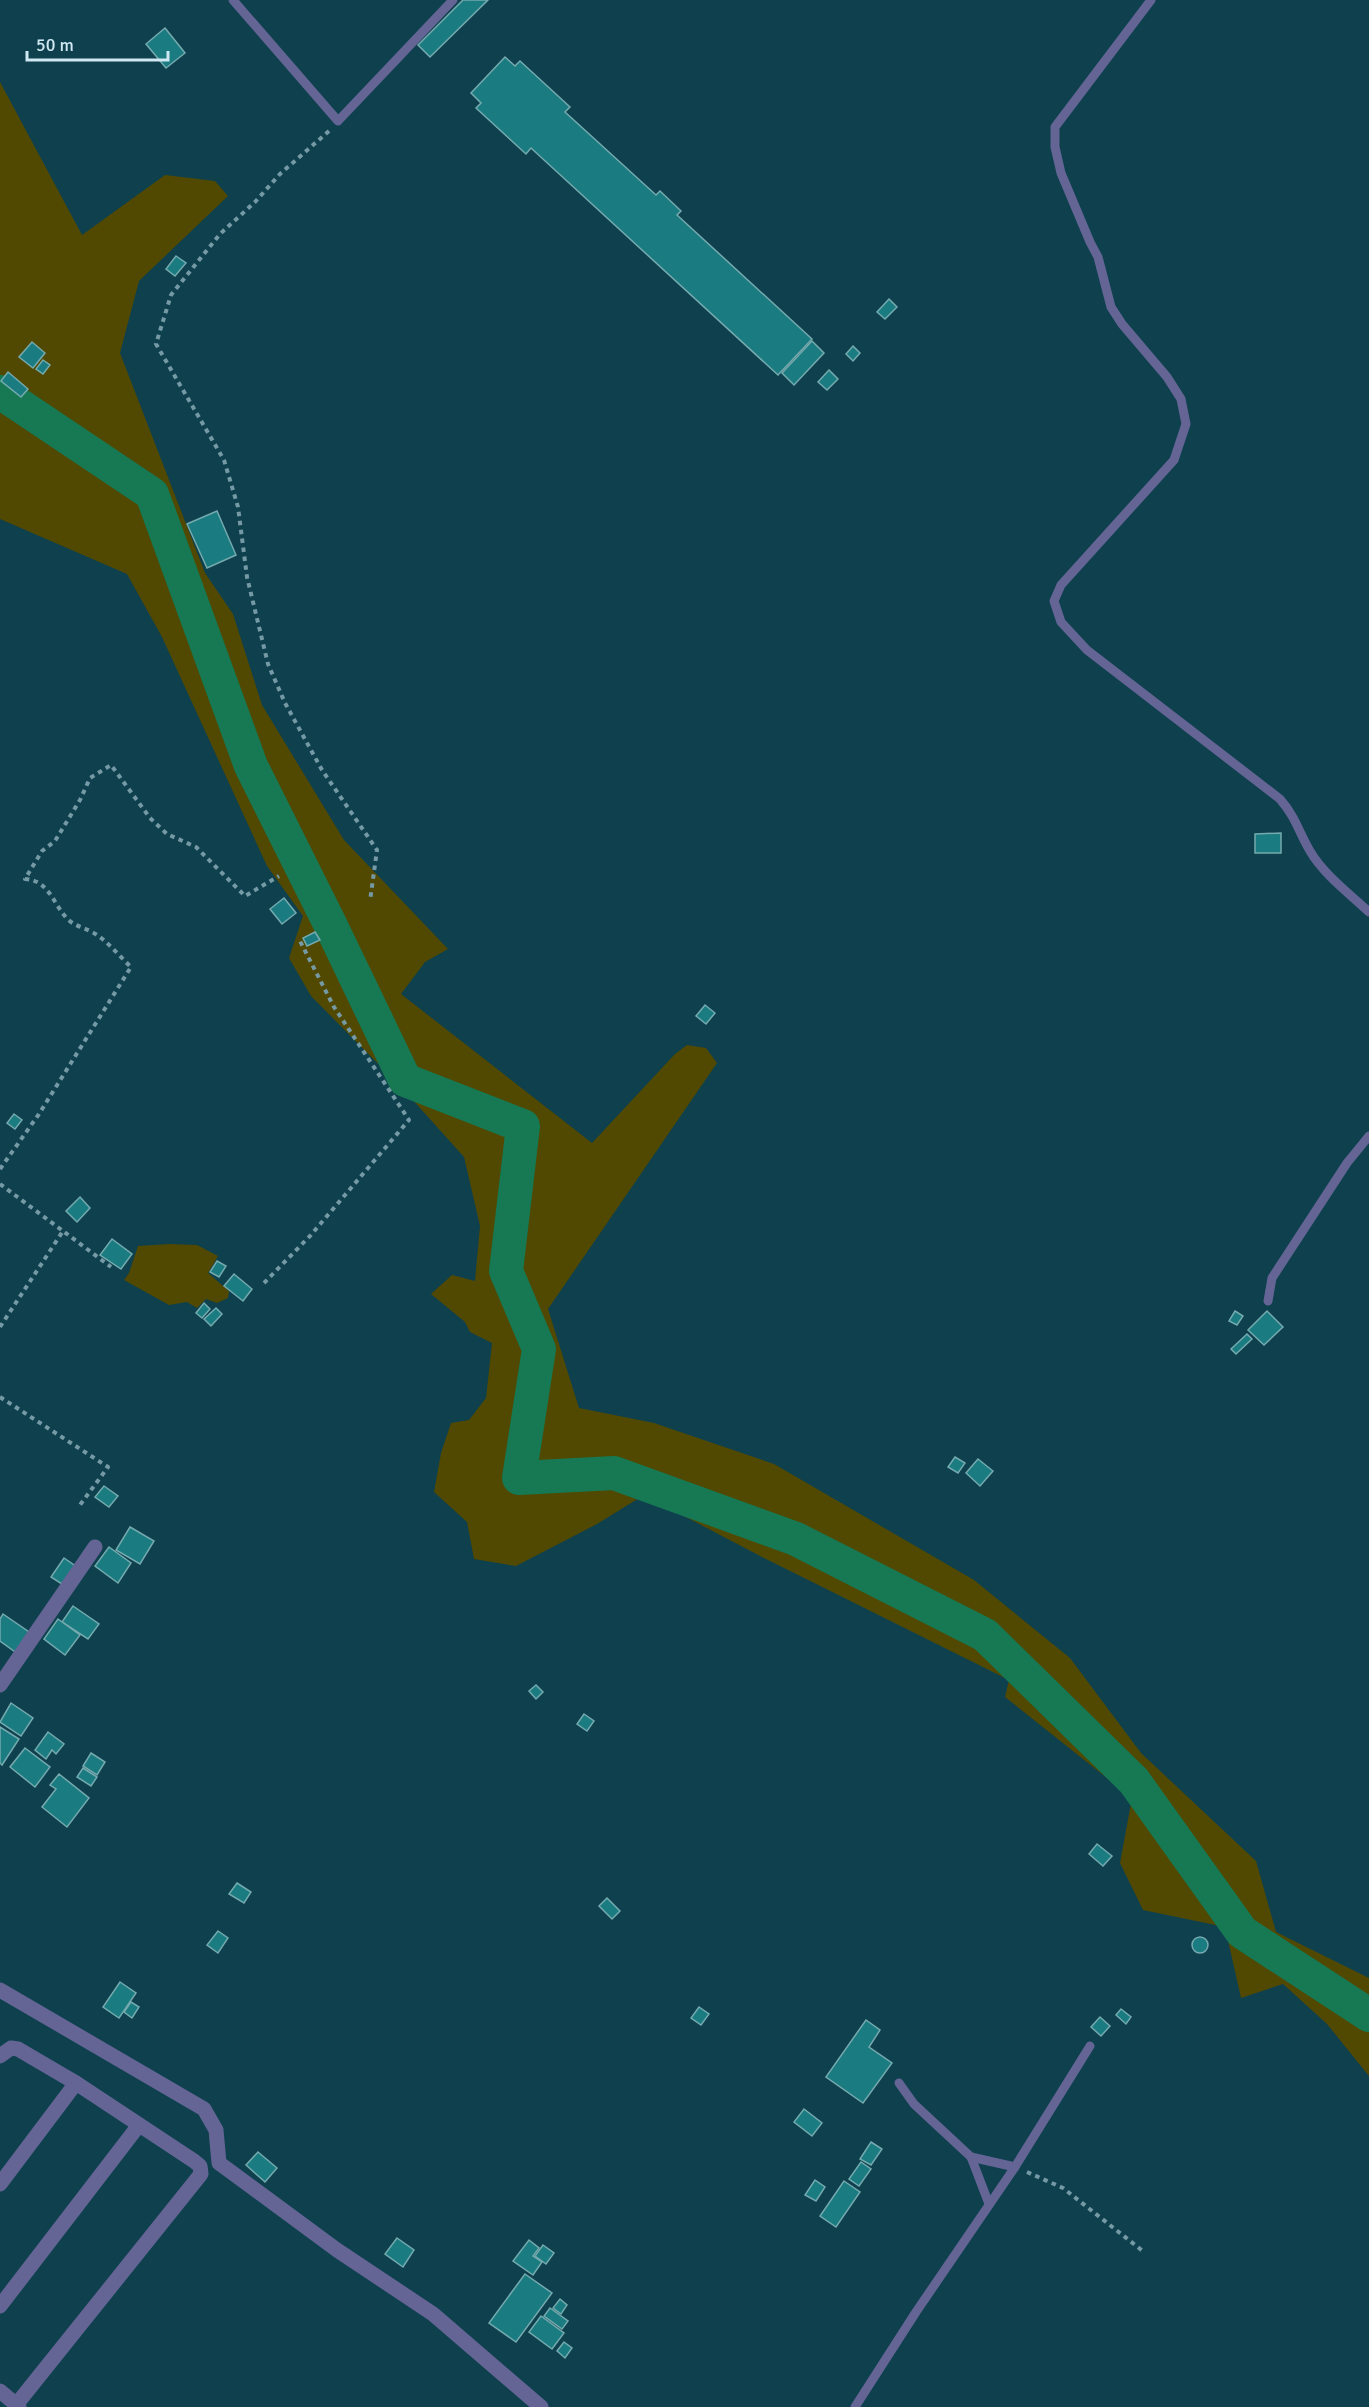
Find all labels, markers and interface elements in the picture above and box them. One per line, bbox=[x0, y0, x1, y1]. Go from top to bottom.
scale bar bbox=[27, 24, 168, 62]
text: 50 m bbox=[36, 34, 74, 56]

